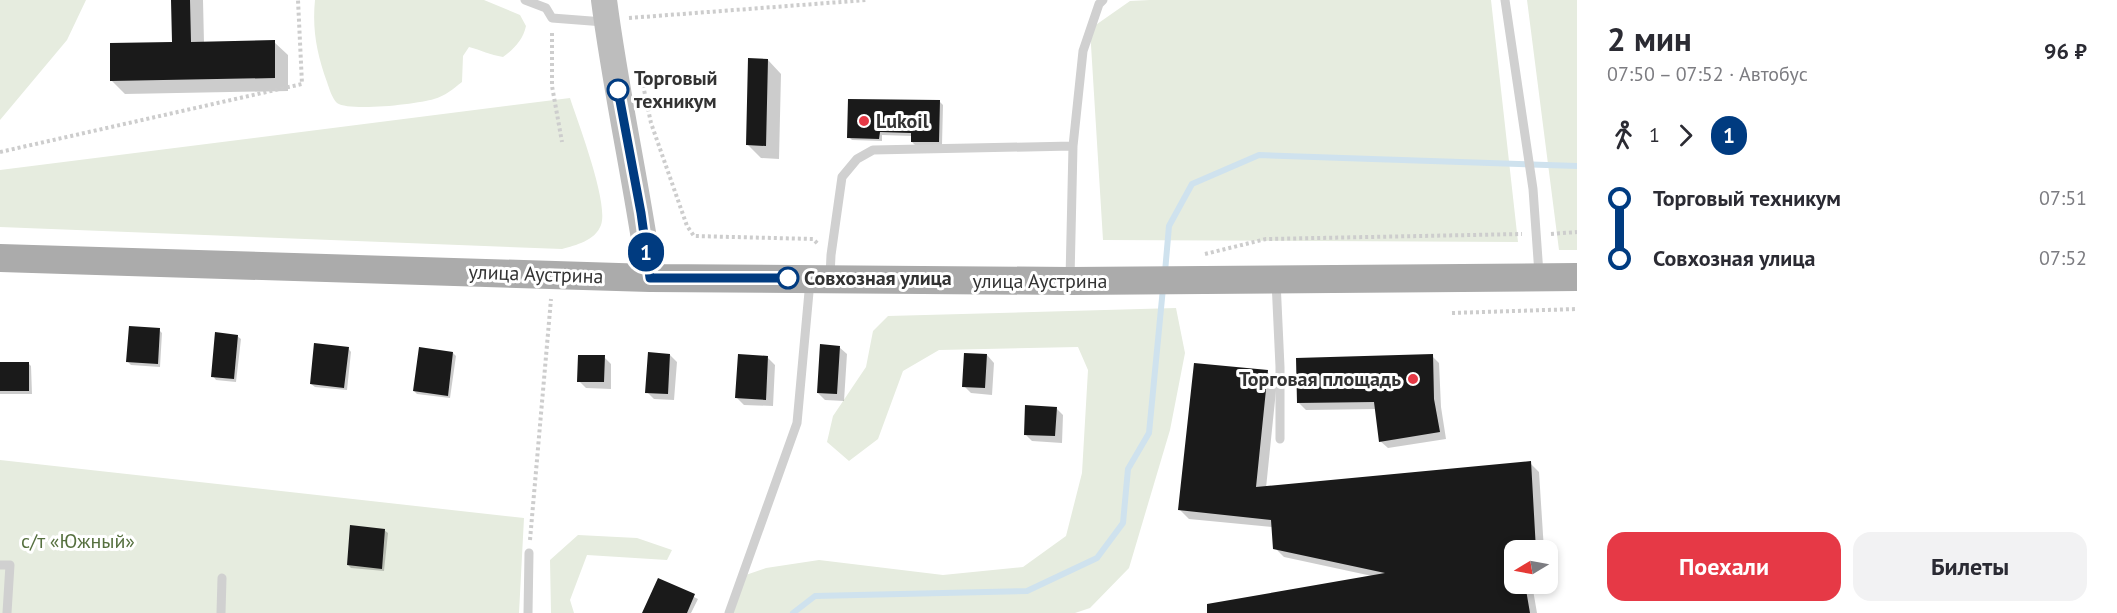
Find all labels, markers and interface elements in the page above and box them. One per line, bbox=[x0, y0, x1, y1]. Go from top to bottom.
text: 2 мин bbox=[1607, 17, 1692, 60]
text: 96 ₽ bbox=[2044, 37, 2087, 65]
text: 07:50 – 07:52 · Автобус bbox=[1607, 61, 1808, 87]
place label: Торговый техникум bbox=[634, 65, 718, 114]
marker: Торговый техникум bbox=[607, 79, 629, 101]
place label: Lukoil bbox=[876, 108, 929, 134]
marker: Lukoil bbox=[857, 114, 871, 128]
icon: walk bbox=[1607, 119, 1640, 152]
icon: forward bbox=[1669, 119, 1702, 152]
text: 1 bbox=[1649, 122, 1660, 148]
text: 1 bbox=[1723, 122, 1735, 149]
text: Торговый техникум bbox=[1653, 184, 1841, 212]
text: 07:51 bbox=[2039, 185, 2087, 211]
line badge: 1 bbox=[626, 232, 666, 272]
text: 1 bbox=[640, 239, 652, 266]
text: Совхозная улица bbox=[1653, 244, 1815, 272]
text: 07:52 bbox=[2039, 245, 2087, 271]
street label: улица Аустрина bbox=[468, 259, 604, 289]
place label: Совхозная улица bbox=[804, 265, 952, 291]
marker: Совхозная улица bbox=[777, 267, 799, 289]
street label: улица Аустрина bbox=[973, 268, 1107, 294]
place label: Торговая площадь bbox=[1239, 366, 1401, 392]
marker: Торговая площадь bbox=[1406, 372, 1420, 386]
park label: с/т «Южный» bbox=[21, 528, 135, 554]
button: Поехали bbox=[1607, 532, 1841, 601]
button: Билеты bbox=[1853, 532, 2087, 601]
north arrow bbox=[1504, 540, 1558, 594]
map controls bbox=[1504, 540, 1558, 594]

